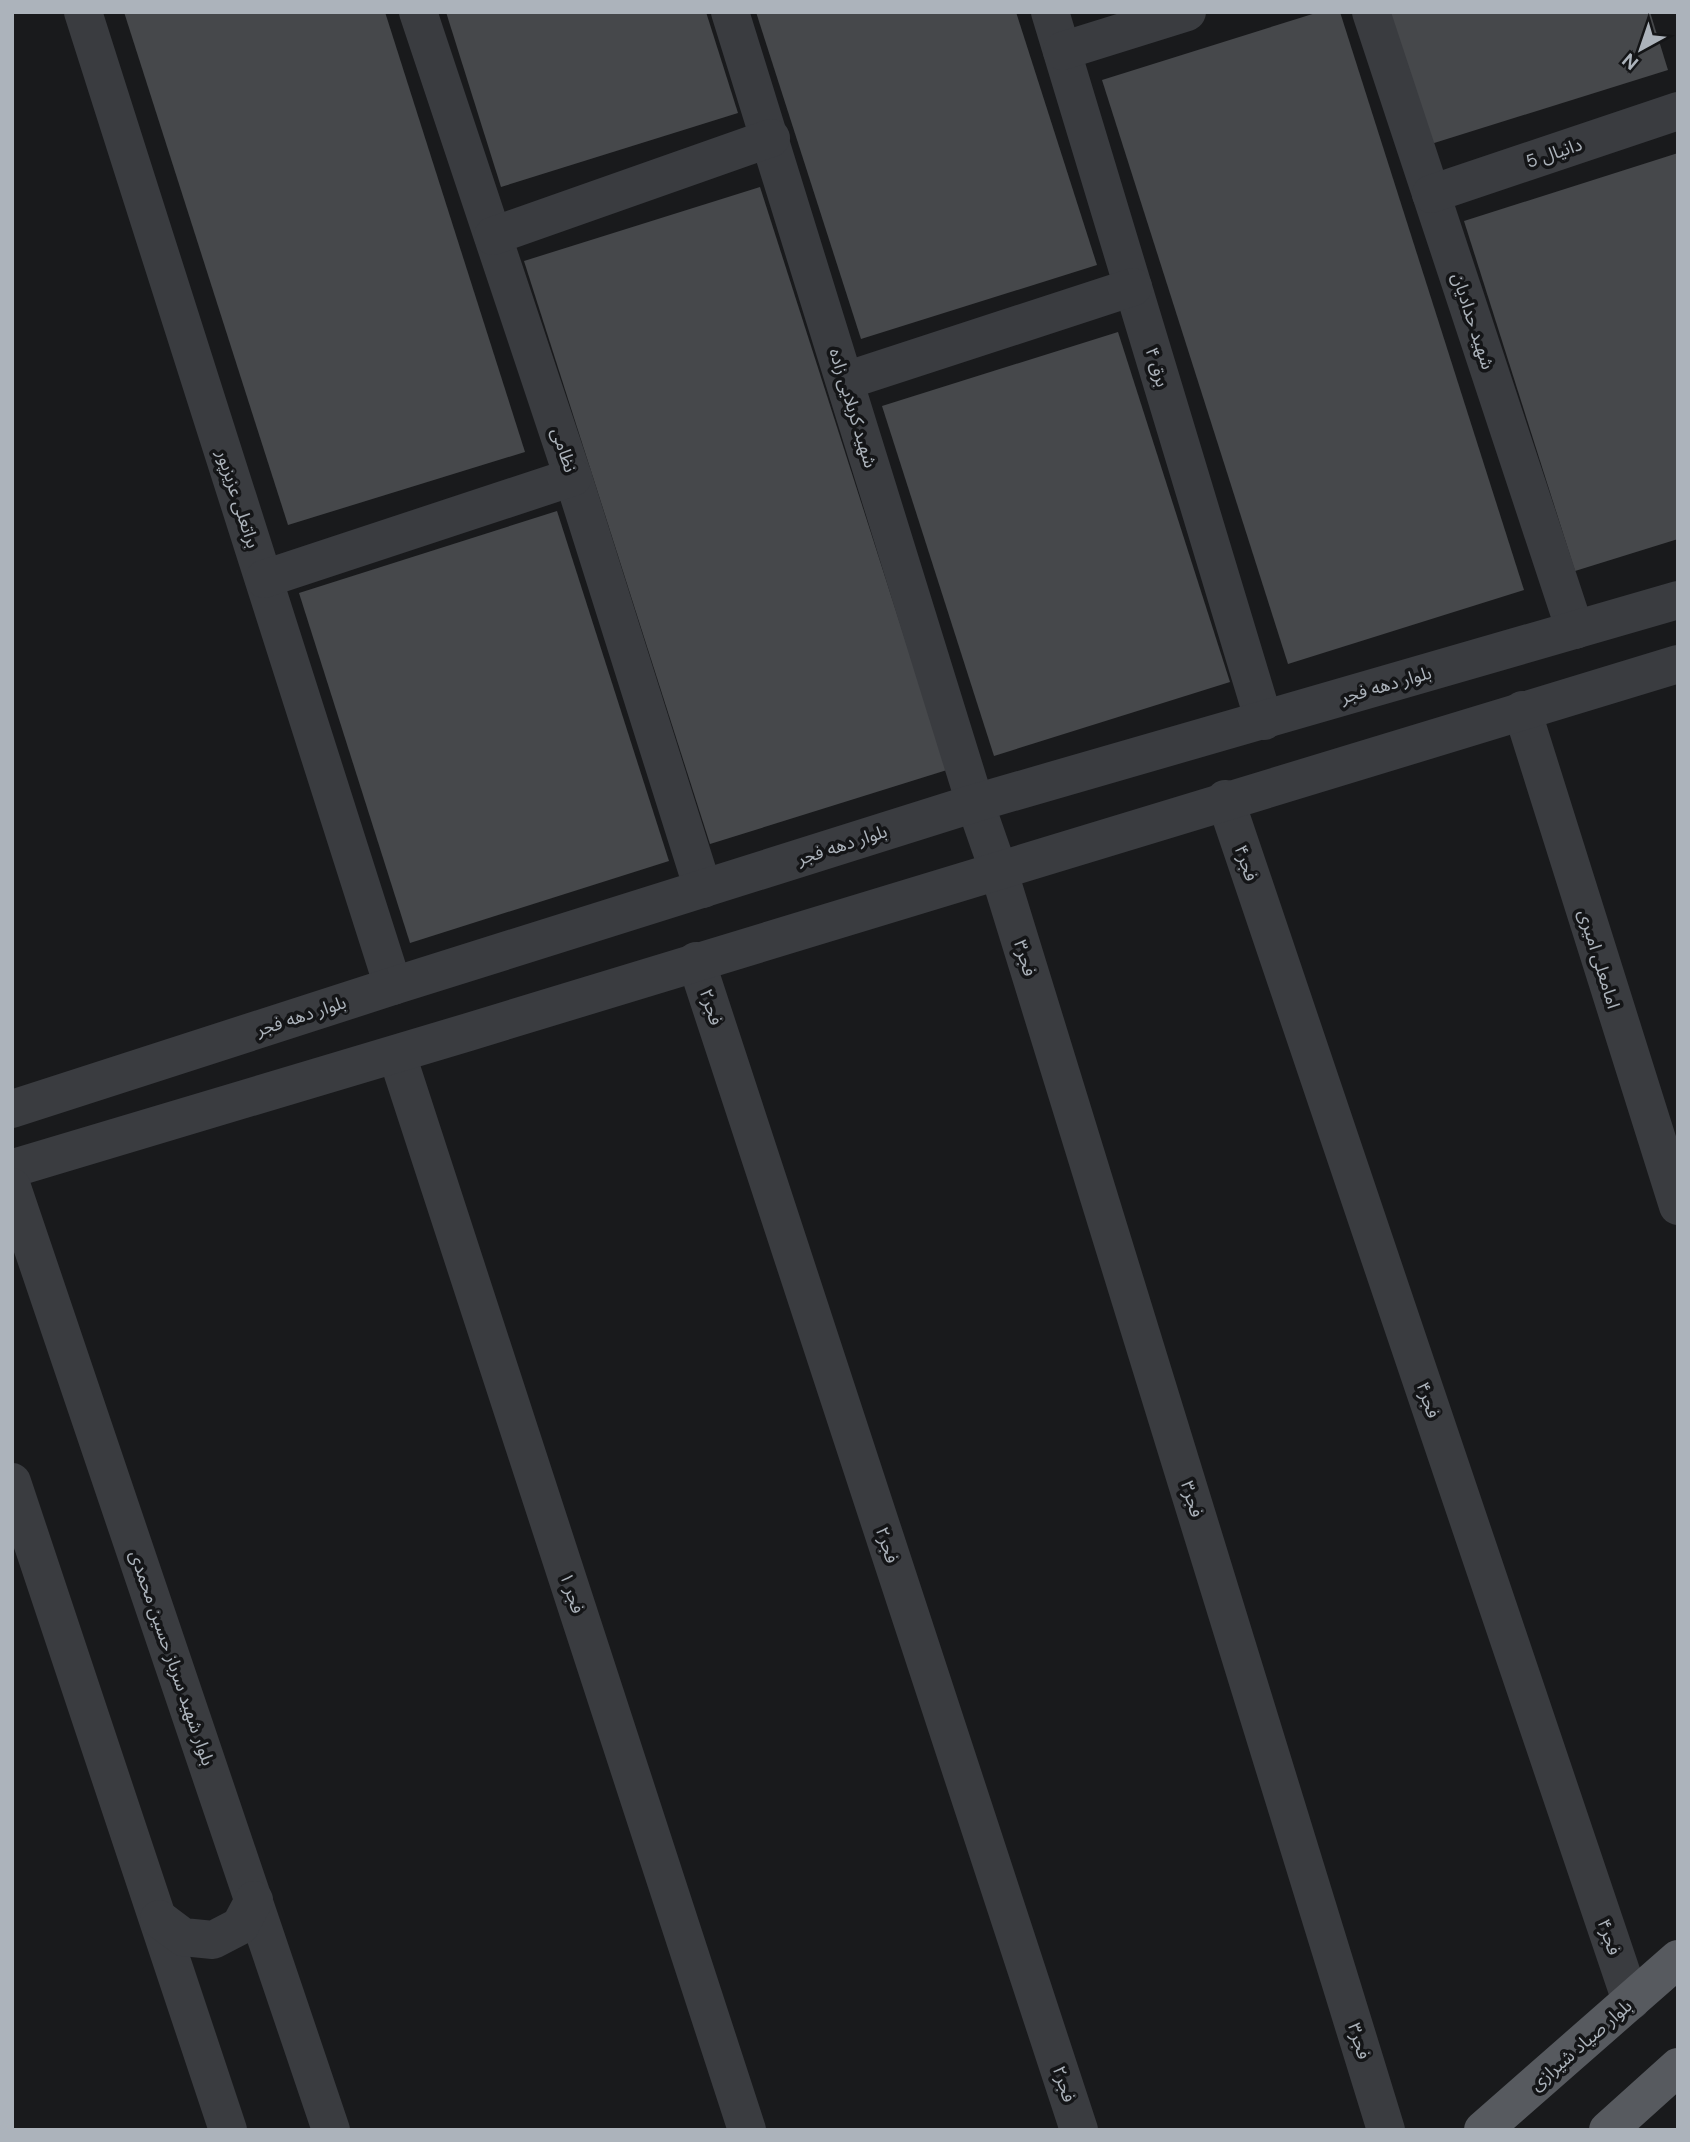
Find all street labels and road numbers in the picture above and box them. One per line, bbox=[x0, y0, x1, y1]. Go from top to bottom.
street label: دانیال 5 bbox=[1523, 132, 1585, 174]
street label: شهید حدادیان bbox=[1446, 270, 1500, 372]
street label: برق ۴ bbox=[1140, 344, 1174, 390]
street label: شهید کربلایی زاده bbox=[823, 345, 883, 471]
street label: نظامی bbox=[546, 425, 582, 475]
street label: براتعلی عزیزپور bbox=[211, 446, 265, 551]
street label: بلوار دهه فجر bbox=[1337, 661, 1434, 710]
street label: بلوار دهه فجر bbox=[793, 819, 890, 871]
street label: فجر۴ bbox=[1229, 842, 1263, 884]
street label: امامعلی امیری bbox=[1573, 906, 1625, 1012]
street label: فجر۳ bbox=[1008, 937, 1042, 979]
street label: فجر۲ bbox=[694, 986, 728, 1028]
street label: بلوار دهه فجر bbox=[252, 990, 349, 1042]
street label: فجر۴ bbox=[1411, 1379, 1445, 1421]
street label: فجر۳ bbox=[1175, 1478, 1209, 1520]
street label: فجر۲ bbox=[870, 1524, 904, 1566]
street label: بلوار شهید سرباز حسین محمدی bbox=[124, 1547, 220, 1769]
street label: فجر ۱ bbox=[554, 1569, 590, 1617]
street label: فجر۴ bbox=[1592, 1916, 1626, 1958]
street label: بلوار صیاد شیرازی bbox=[1525, 1994, 1637, 2096]
street label: فجر۳ bbox=[1342, 2020, 1376, 2062]
street label: فجر۲ bbox=[1047, 2063, 1081, 2105]

